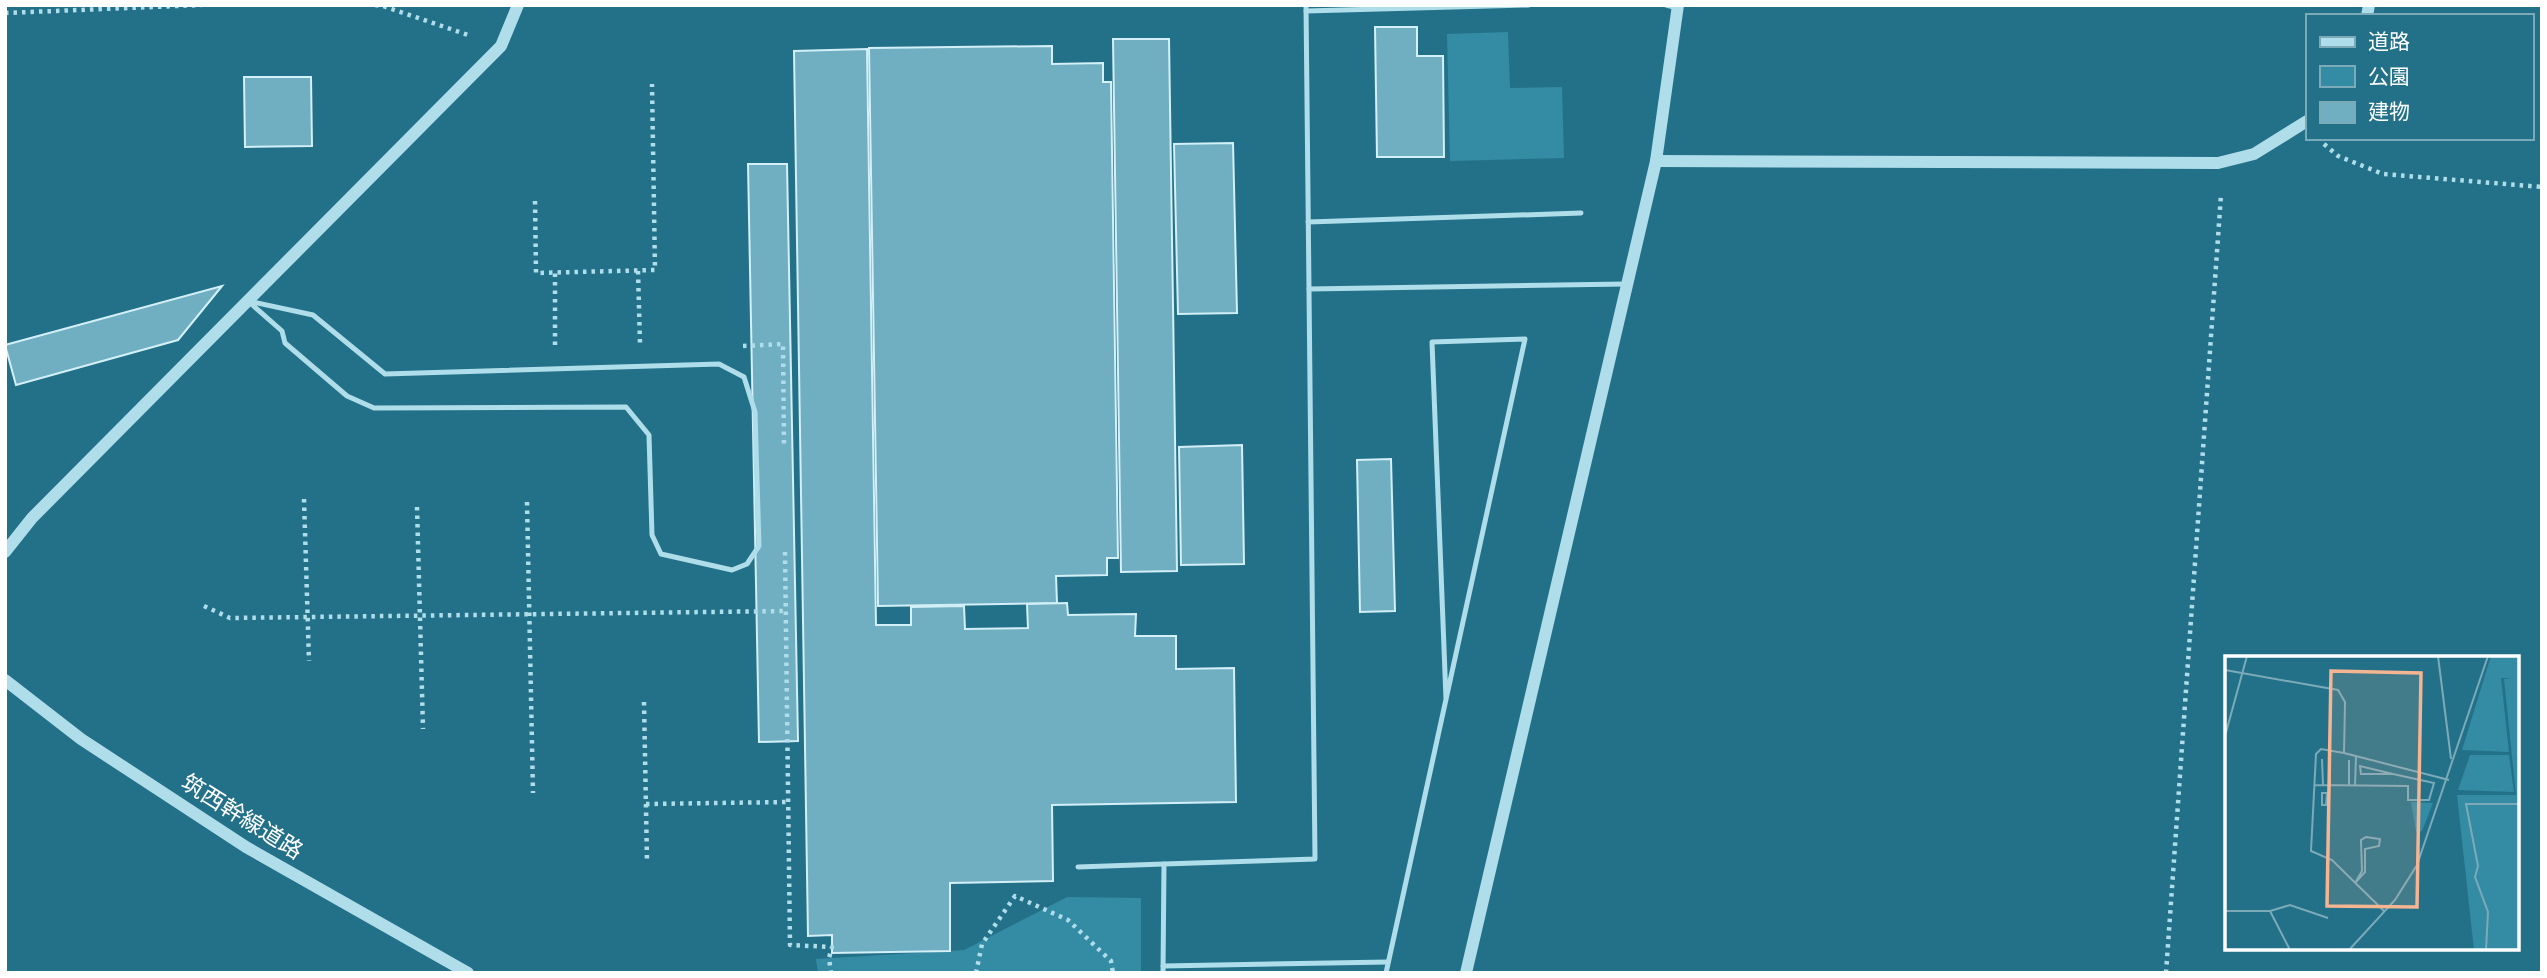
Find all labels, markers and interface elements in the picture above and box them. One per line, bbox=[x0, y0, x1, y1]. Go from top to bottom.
legend bbox=[2306, 14, 2533, 140]
text: 道路 bbox=[2368, 29, 2410, 54]
text: 公園 bbox=[2368, 64, 2410, 89]
text: 建物 bbox=[2368, 99, 2410, 124]
inset map bbox=[2225, 656, 2519, 950]
street label: 筑西幹線道路 bbox=[176, 769, 308, 865]

